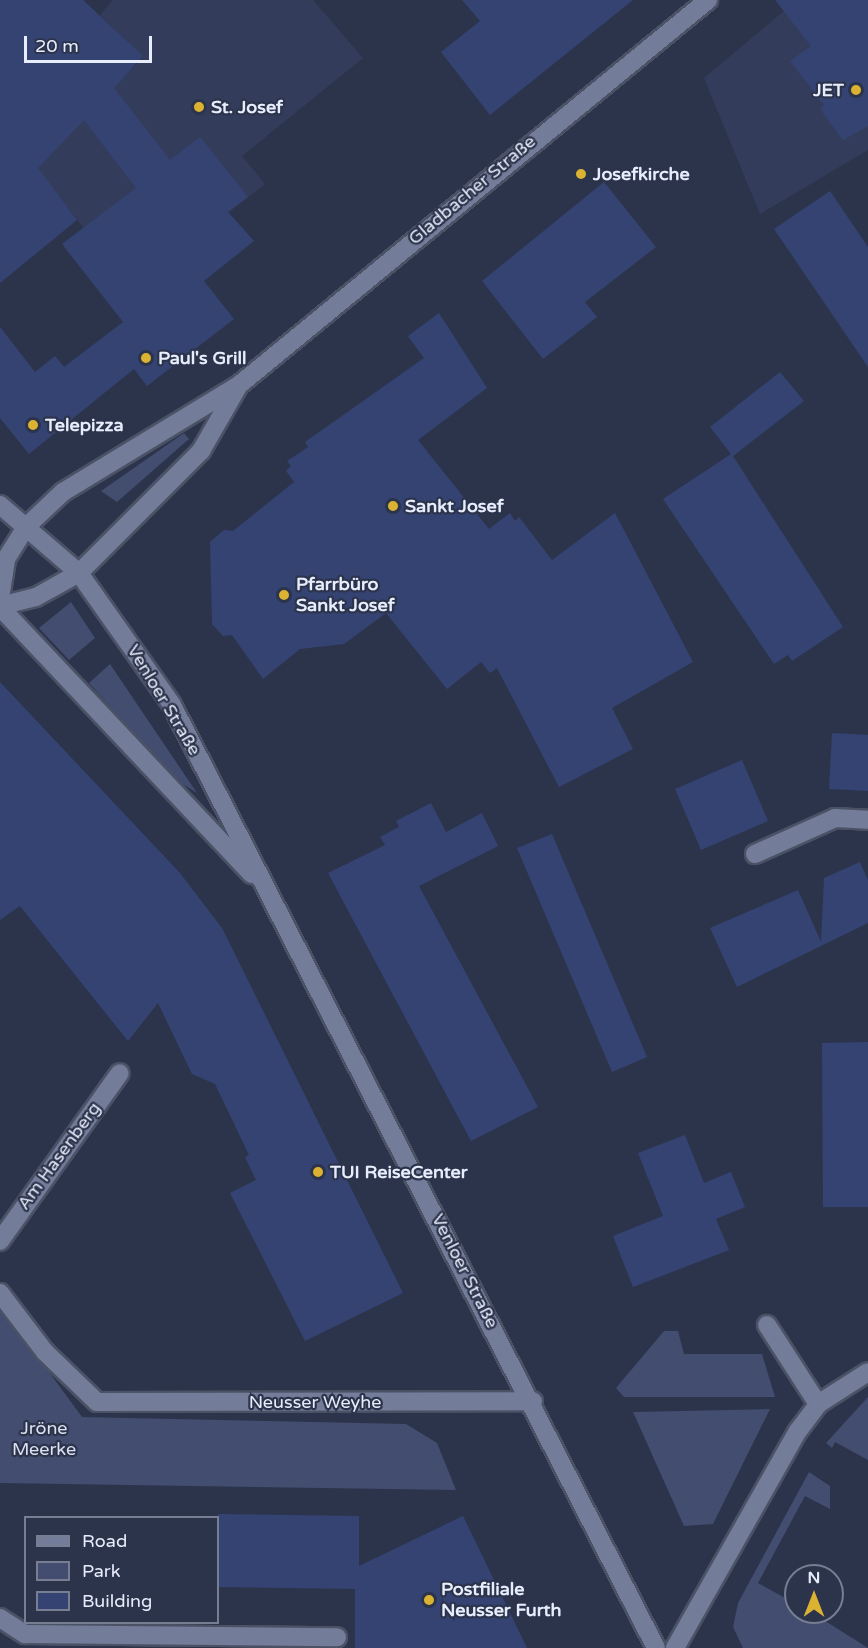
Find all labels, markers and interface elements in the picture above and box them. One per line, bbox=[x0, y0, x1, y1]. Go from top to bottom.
scale bar bbox=[27, 24, 154, 62]
text: 20 m bbox=[35, 35, 79, 57]
place label: JET bbox=[813, 79, 844, 101]
marker: JET bbox=[849, 83, 863, 97]
place label: St. Josef bbox=[211, 96, 283, 118]
marker: St. Josef bbox=[192, 100, 206, 114]
street label: Gladbacher Straße bbox=[404, 131, 540, 249]
place label: Josefkirche bbox=[593, 163, 690, 185]
marker: Josefkirche bbox=[574, 167, 588, 181]
place label: Paul's Grill bbox=[158, 347, 246, 369]
marker: Paul's Grill bbox=[139, 351, 153, 365]
place label: Telepizza bbox=[45, 414, 124, 436]
marker: Telepizza bbox=[26, 418, 40, 432]
place label: Sankt Josef bbox=[405, 495, 504, 517]
marker: Sankt Josef bbox=[386, 499, 400, 513]
place label: Pfarrbüro Sankt Josef bbox=[296, 574, 395, 616]
marker: Pfarrbüro Sankt Josef bbox=[277, 588, 291, 602]
street label: Venloer Straße bbox=[122, 641, 206, 759]
street label: Am Hasenberg bbox=[13, 1098, 105, 1214]
place label: TUI ReiseCenter bbox=[330, 1161, 468, 1183]
marker: TUI ReiseCenter bbox=[311, 1165, 325, 1179]
street label: Venloer Straße bbox=[427, 1210, 503, 1332]
street label: Neusser Weyhe bbox=[249, 1391, 381, 1413]
park label: Jröne Meerke bbox=[12, 1418, 76, 1460]
legend bbox=[24, 1516, 219, 1624]
text: Road bbox=[82, 1530, 127, 1552]
text: Park bbox=[82, 1560, 120, 1582]
north arrow bbox=[784, 1564, 844, 1624]
text: N bbox=[808, 1568, 820, 1588]
place label: Postfiliale Neusser Furth bbox=[441, 1579, 561, 1622]
text: Building bbox=[82, 1590, 152, 1612]
marker: Postfiliale Neusser Furth bbox=[422, 1593, 436, 1607]

